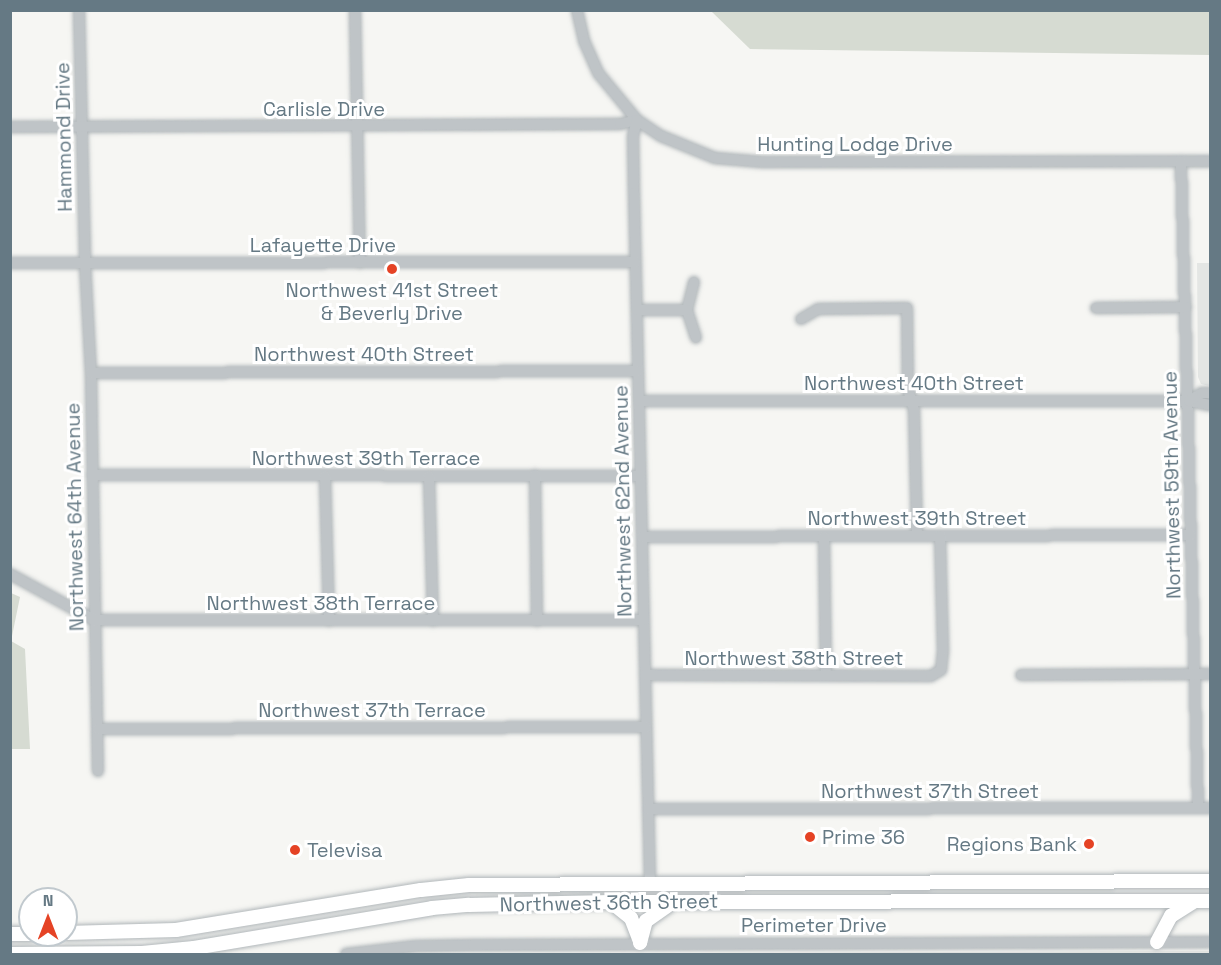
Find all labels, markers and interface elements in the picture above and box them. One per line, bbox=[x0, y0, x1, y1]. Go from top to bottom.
street label: Hammond Drive bbox=[51, 62, 77, 212]
street label: Carlisle Drive bbox=[263, 97, 385, 121]
street label: Hunting Lodge Drive bbox=[757, 132, 953, 156]
street label: Lafayette Drive bbox=[250, 233, 396, 257]
marker: Northwest 41st Street & Beverly Drive bbox=[385, 262, 399, 276]
place label: Northwest 41st Street & Beverly Drive bbox=[285, 278, 499, 325]
street label: Northwest 40th Street bbox=[254, 342, 474, 366]
street label: Northwest 40th Street bbox=[804, 371, 1024, 395]
street label: Northwest 59th Avenue bbox=[1158, 371, 1186, 599]
street label: Northwest 62nd Avenue bbox=[609, 385, 637, 617]
street label: Northwest 64th Avenue bbox=[61, 402, 89, 632]
street label: Northwest 39th Terrace bbox=[251, 446, 481, 470]
street label: Northwest 39th Street bbox=[808, 506, 1026, 530]
street label: Northwest 38th Terrace bbox=[206, 591, 436, 615]
street label: Northwest 38th Street bbox=[684, 646, 904, 670]
street label: Northwest 37th Terrace bbox=[258, 698, 486, 722]
street label: Northwest 37th Street bbox=[821, 779, 1039, 803]
place label: Prime 36 bbox=[822, 825, 905, 849]
marker: Prime 36 bbox=[803, 830, 817, 844]
place label: Regions Bank bbox=[947, 832, 1077, 856]
marker: Regions Bank bbox=[1082, 837, 1096, 851]
place label: Televisa bbox=[307, 838, 383, 862]
marker: Televisa bbox=[288, 843, 302, 857]
north arrow bbox=[18, 887, 78, 947]
street label: Northwest 36th Street bbox=[499, 889, 719, 917]
text: N bbox=[43, 890, 53, 911]
street label: Perimeter Drive bbox=[741, 913, 887, 937]

